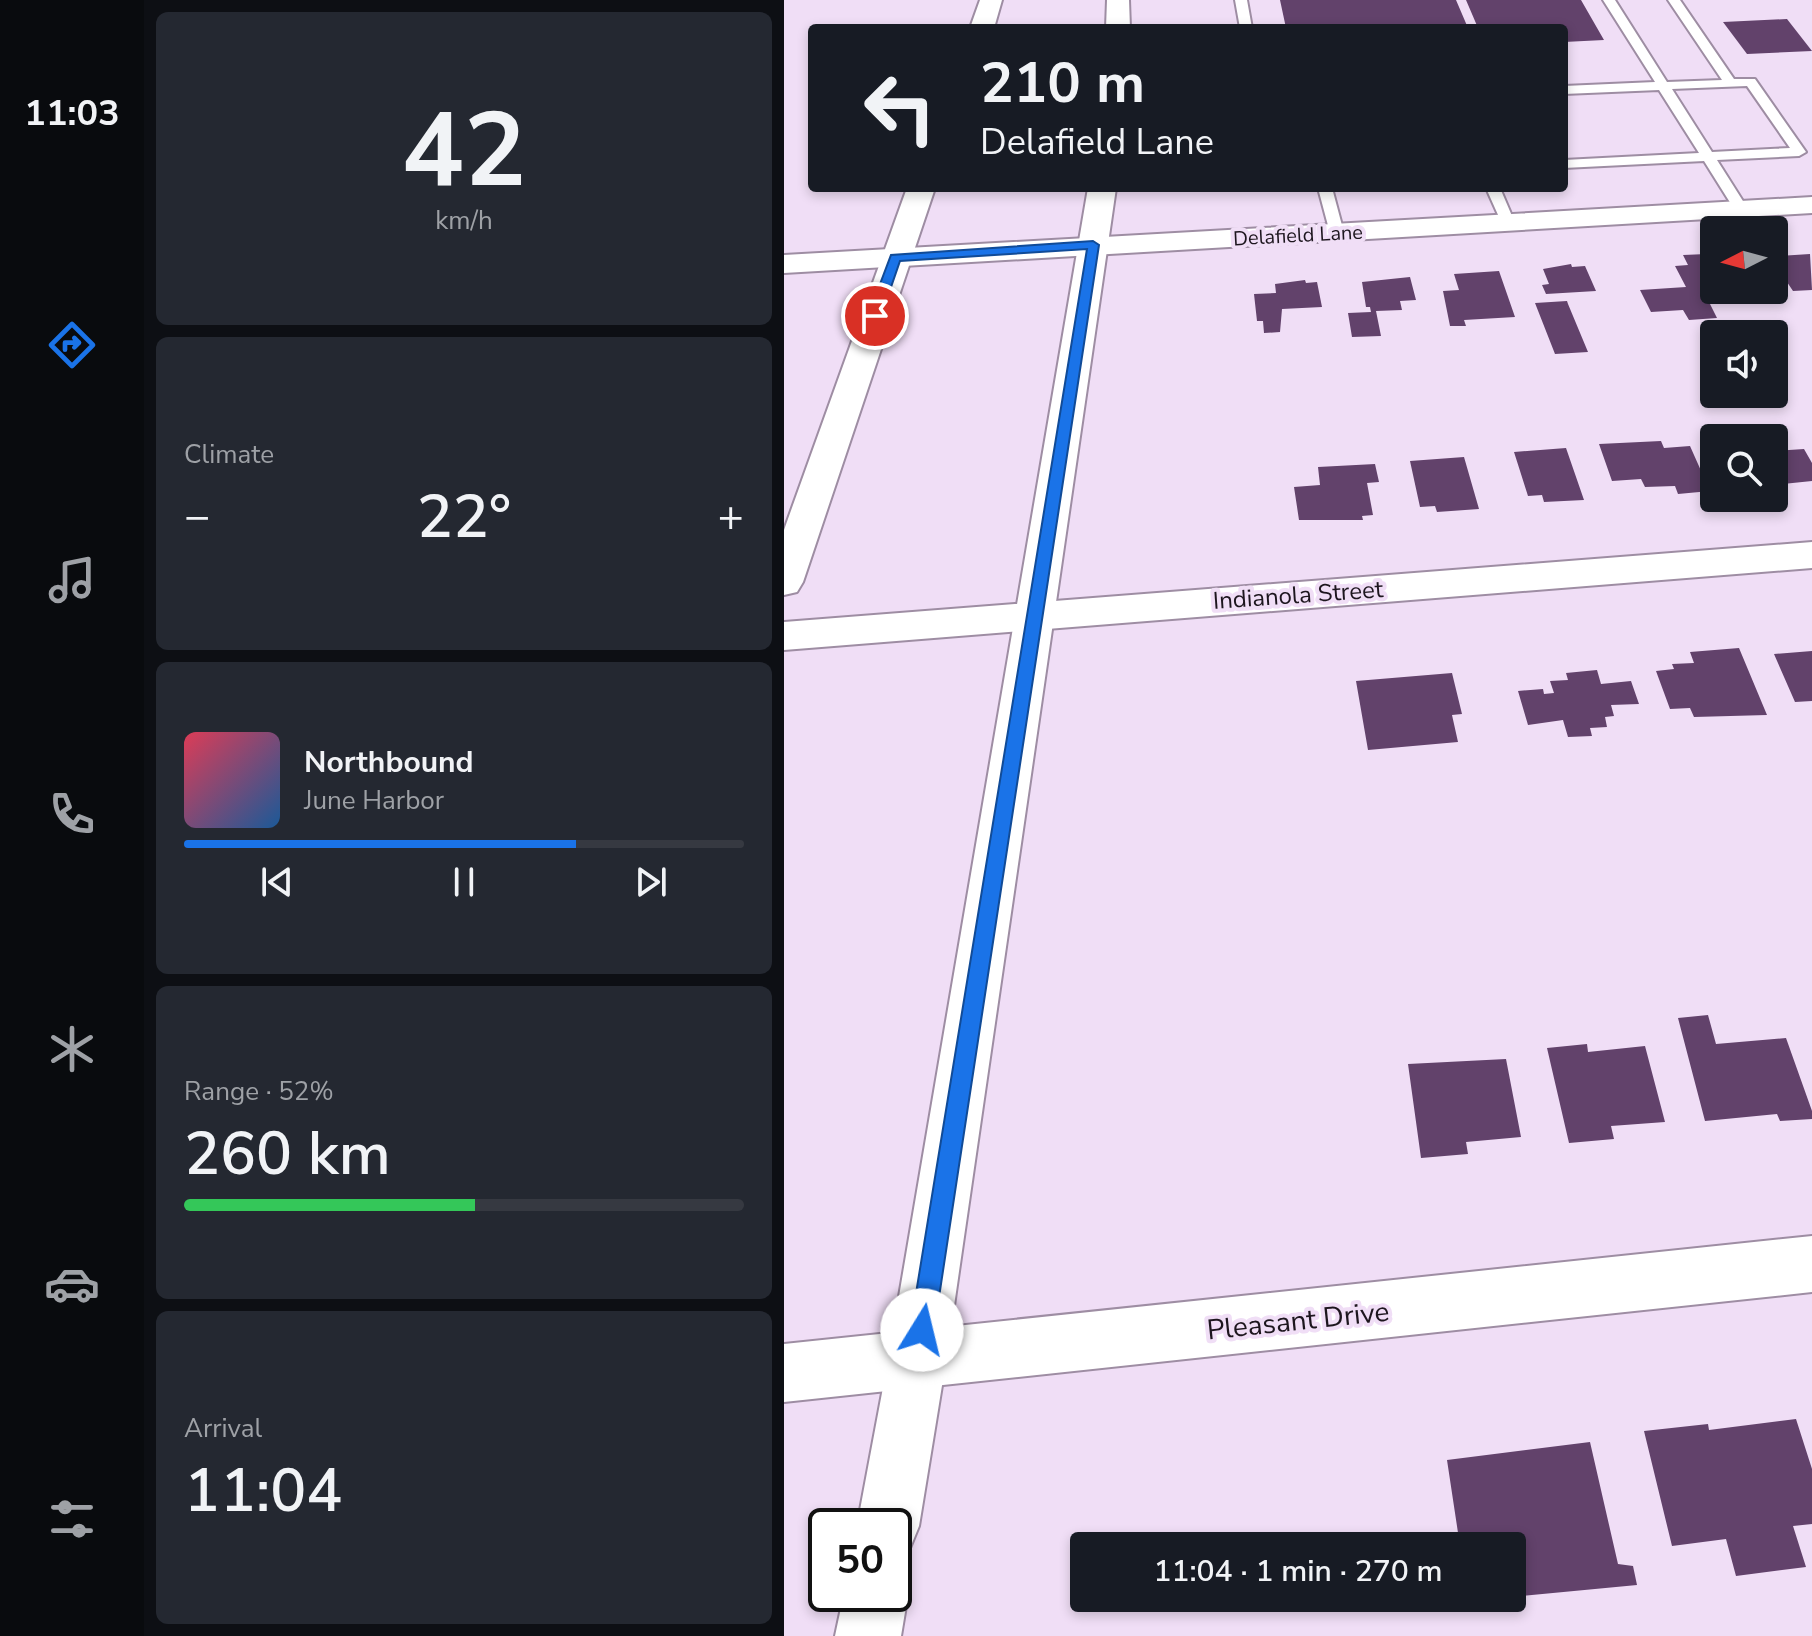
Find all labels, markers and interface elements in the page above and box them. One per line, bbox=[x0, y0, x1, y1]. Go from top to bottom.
text: 210 m bbox=[980, 45, 1145, 122]
icon: left bbox=[848, 56, 952, 160]
text: 42 bbox=[402, 80, 526, 222]
text: 11:03 bbox=[24, 89, 120, 138]
text: Delafield Lane bbox=[980, 118, 1214, 167]
text: km/h bbox=[435, 203, 493, 238]
north arrow bbox=[1700, 216, 1788, 304]
map controls bbox=[1700, 216, 1788, 512]
street label: Delafield Lane bbox=[1232, 219, 1364, 252]
pin bbox=[841, 282, 909, 350]
icon: arrive bbox=[853, 294, 897, 338]
icon: directions bbox=[44, 317, 100, 373]
button: sound bbox=[1700, 320, 1788, 408]
button: search bbox=[1700, 424, 1788, 512]
text: Climate bbox=[184, 437, 274, 472]
text: 22° bbox=[417, 476, 511, 558]
text: − bbox=[184, 487, 210, 547]
text: + bbox=[718, 487, 744, 547]
icon: music bbox=[44, 552, 100, 608]
street label: Indianola Street bbox=[1212, 573, 1385, 617]
text: Northbound bbox=[304, 742, 474, 783]
text: June Harbor bbox=[304, 783, 444, 818]
icon: phone bbox=[44, 786, 100, 842]
icon: previous bbox=[255, 860, 299, 904]
icon: pause bbox=[442, 860, 486, 904]
icon: next bbox=[629, 860, 673, 904]
icon: climate bbox=[44, 1021, 100, 1077]
text: Range · 52% bbox=[184, 1074, 334, 1109]
text: 260 km bbox=[184, 1113, 391, 1195]
icon: car bbox=[44, 1256, 100, 1312]
position arrow bbox=[880, 1288, 964, 1372]
street label: Pleasant Drive bbox=[1205, 1293, 1391, 1349]
text: Arrival bbox=[184, 1411, 262, 1446]
text: 11:04 bbox=[184, 1450, 342, 1532]
icon: filters bbox=[44, 1491, 100, 1547]
speed limit sign: 50 bbox=[808, 1508, 912, 1612]
text: 11:04 · 1 min · 270 m bbox=[1153, 1551, 1443, 1592]

